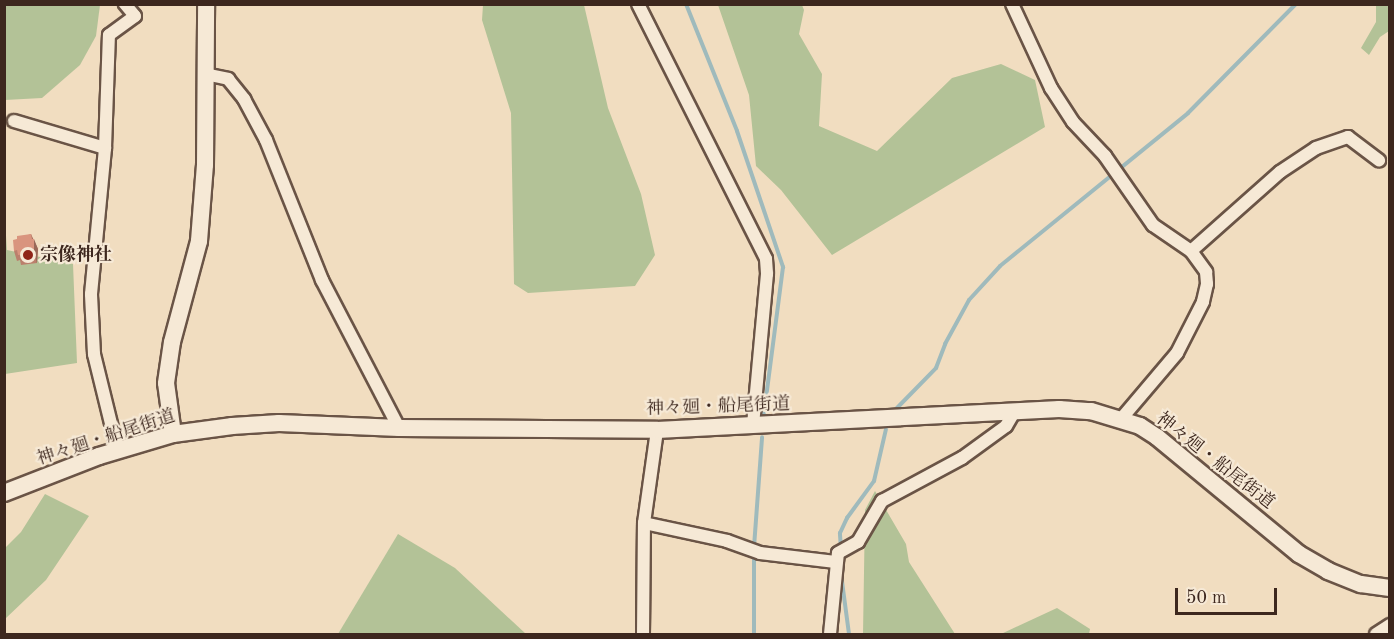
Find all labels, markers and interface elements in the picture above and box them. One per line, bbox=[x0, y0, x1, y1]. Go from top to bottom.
place label: 宗像神社 bbox=[40, 244, 112, 266]
marker: 宗像神社 bbox=[21, 248, 35, 262]
street label: 神々廻・船尾街道 bbox=[646, 394, 790, 420]
street label: 神々廻・船尾街道 bbox=[34, 405, 178, 471]
street label: 神々廻・船尾街道 bbox=[1152, 408, 1278, 514]
scale bar bbox=[1178, 576, 1280, 614]
text: 50 m bbox=[1186, 589, 1226, 607]

